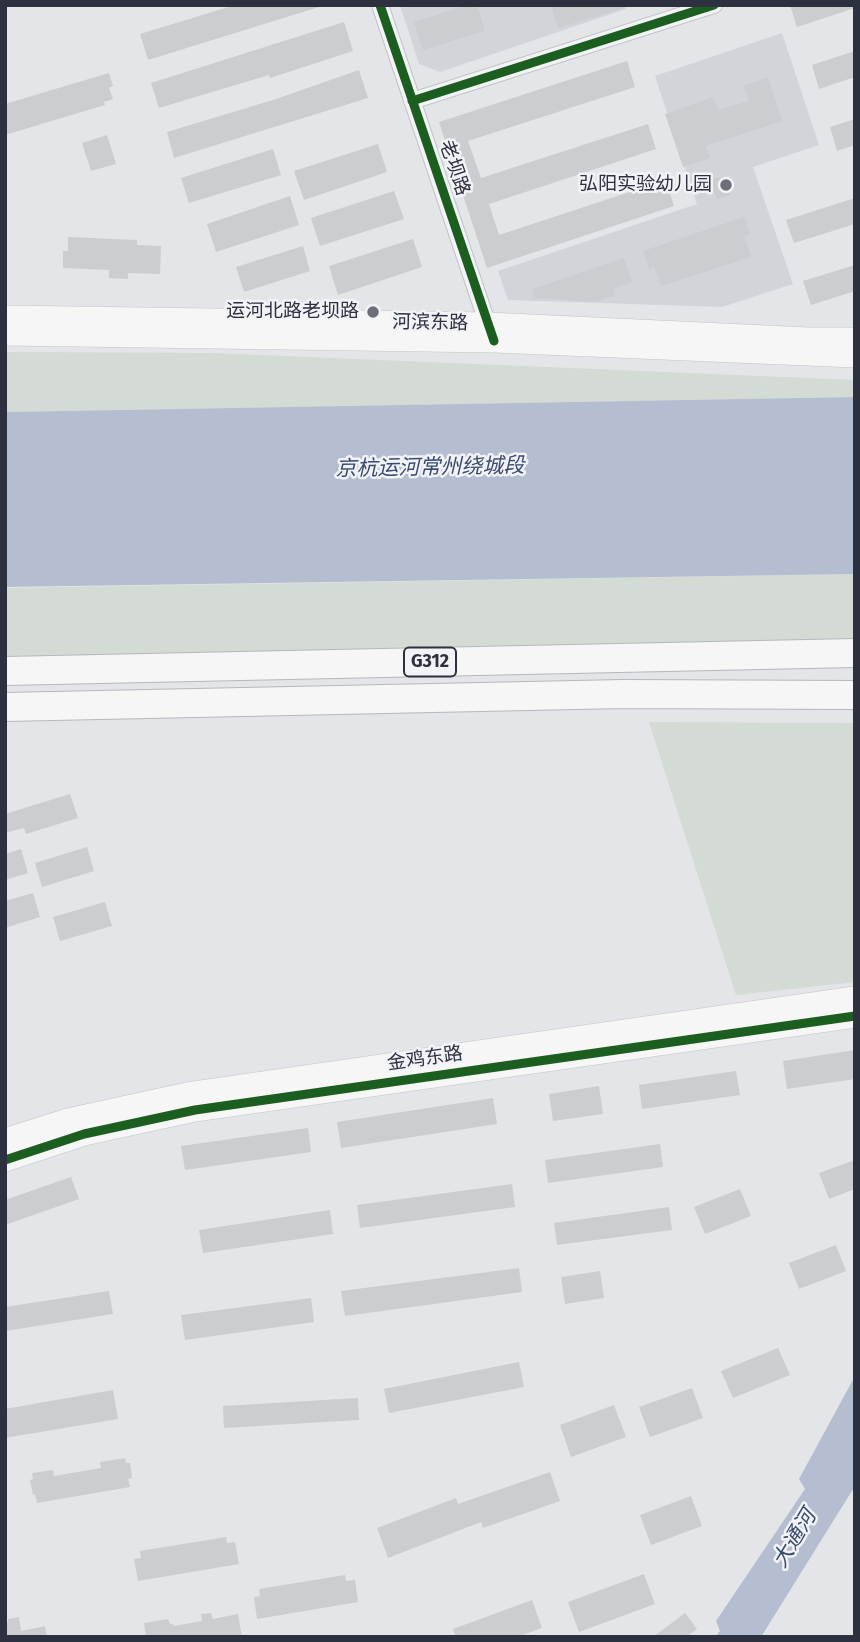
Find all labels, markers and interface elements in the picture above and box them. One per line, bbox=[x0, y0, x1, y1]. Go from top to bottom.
street label: 老坝路 bbox=[434, 137, 474, 199]
place label: 弘阳实验幼儿园 bbox=[579, 174, 712, 196]
marker: 弘阳实验幼儿园 bbox=[718, 177, 734, 193]
place label: 运河北路老坝路 bbox=[226, 301, 359, 323]
marker: 运河北路老坝路 bbox=[365, 304, 381, 320]
street label: 河滨东路 bbox=[392, 311, 468, 335]
water label: 京杭运河常州绕城段 bbox=[335, 454, 525, 482]
road number: G312 bbox=[404, 648, 456, 676]
street label: 金鸡东路 bbox=[386, 1042, 464, 1076]
water label: 大通河 bbox=[768, 1506, 822, 1572]

